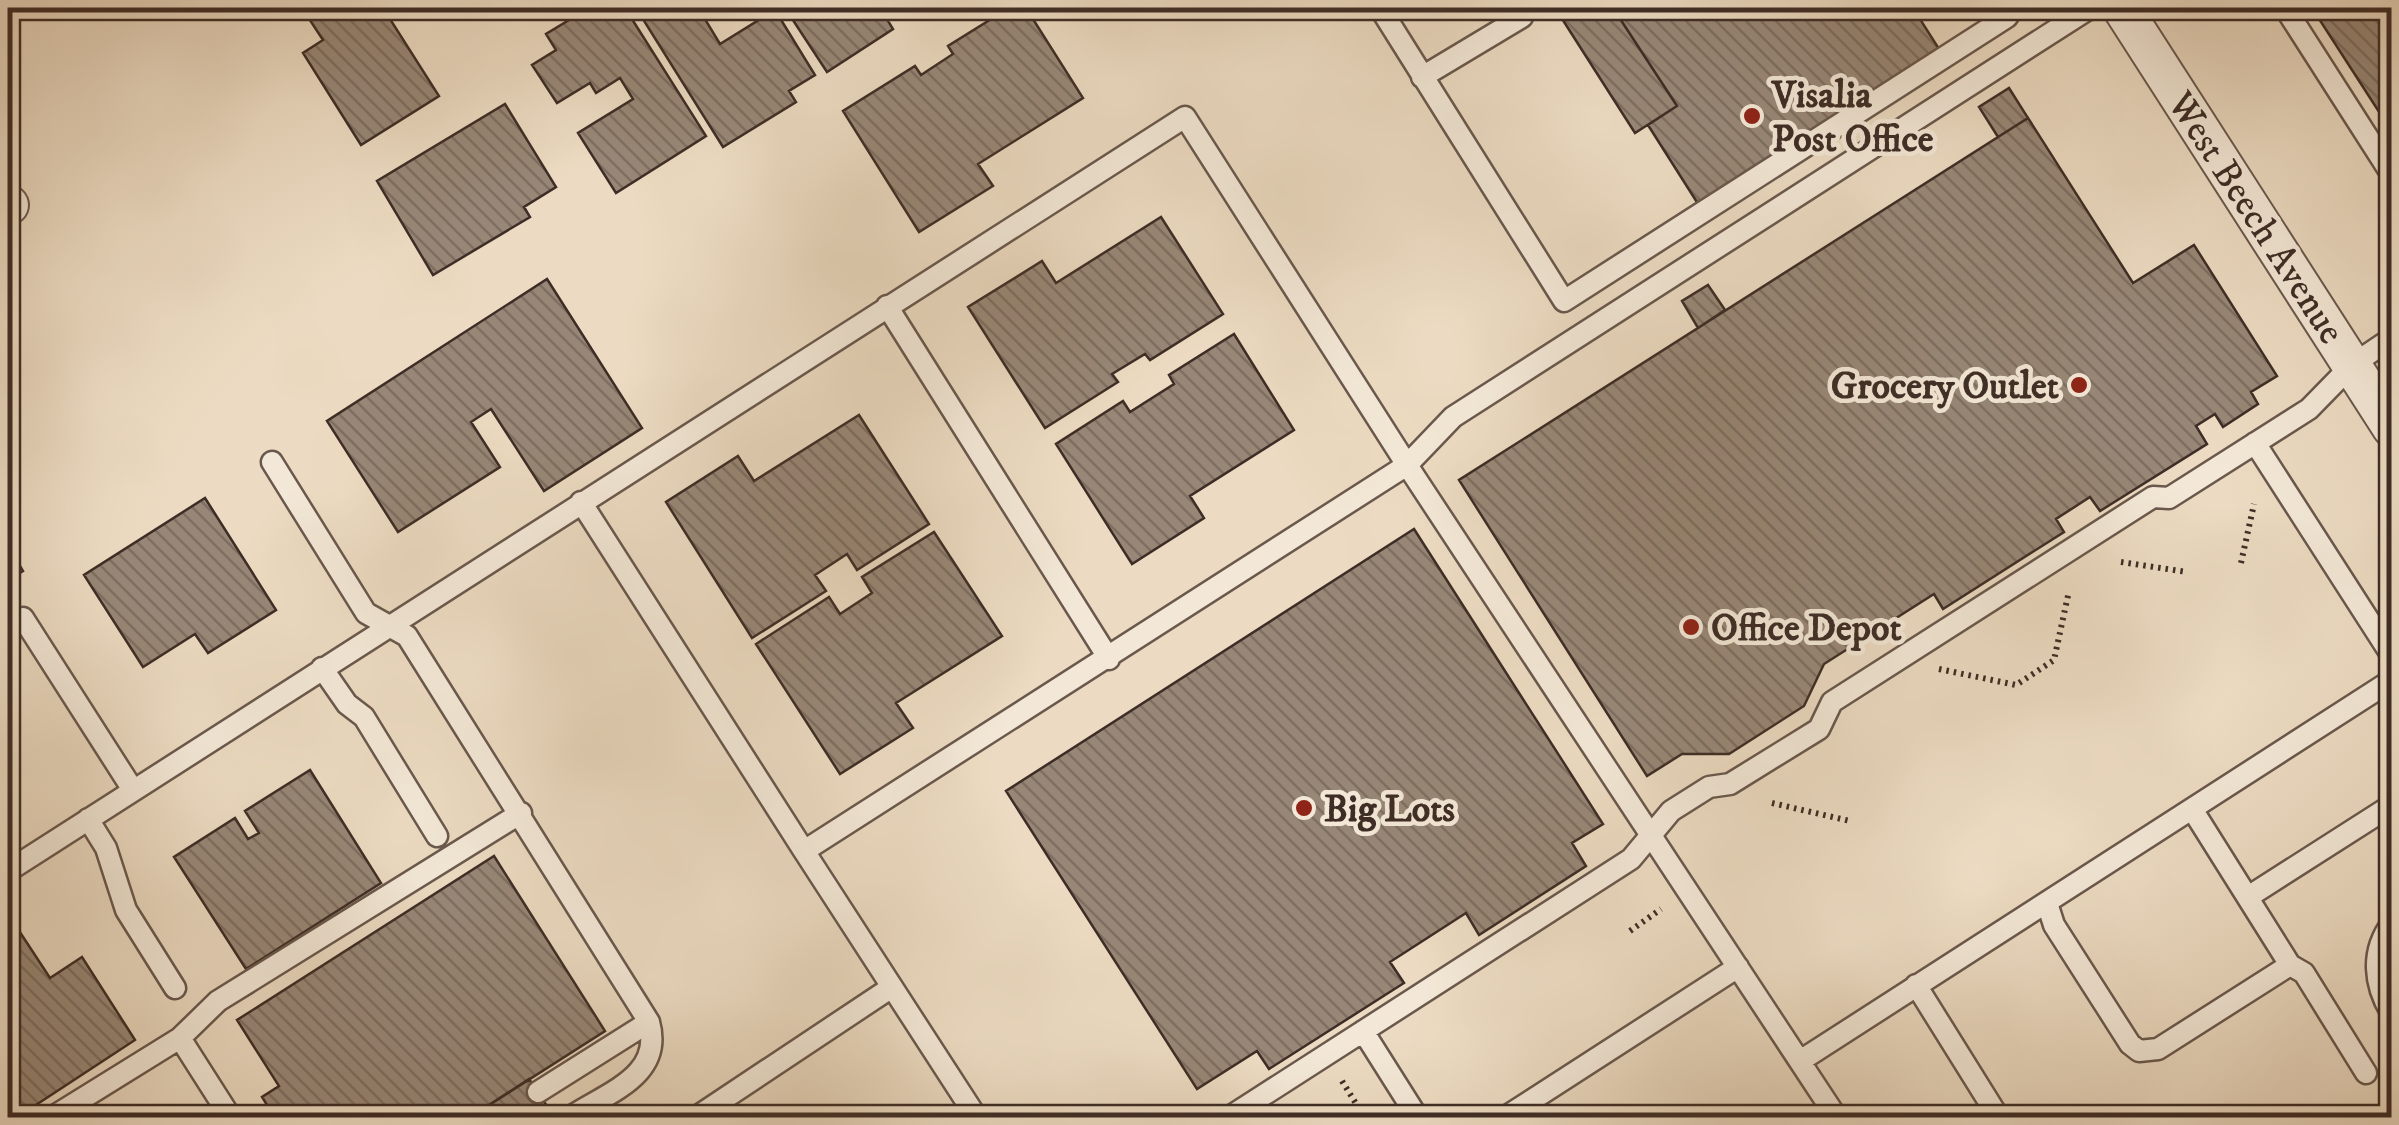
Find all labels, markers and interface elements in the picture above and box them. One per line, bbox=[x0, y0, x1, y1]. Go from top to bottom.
place label: Visalia Post Office bbox=[1770, 72, 1934, 164]
street label: West Beech Avenue bbox=[2155, 82, 2355, 353]
marker: Visalia Post Office bbox=[1741, 105, 1763, 127]
place label: Grocery Outlet bbox=[1831, 363, 2059, 411]
marker: Grocery Outlet bbox=[2068, 374, 2090, 396]
place label: Office Depot bbox=[1711, 605, 1902, 653]
marker: Office Depot bbox=[1680, 616, 1702, 638]
place label: Big Lots bbox=[1324, 786, 1455, 834]
marker: Big Lots bbox=[1293, 797, 1315, 819]

